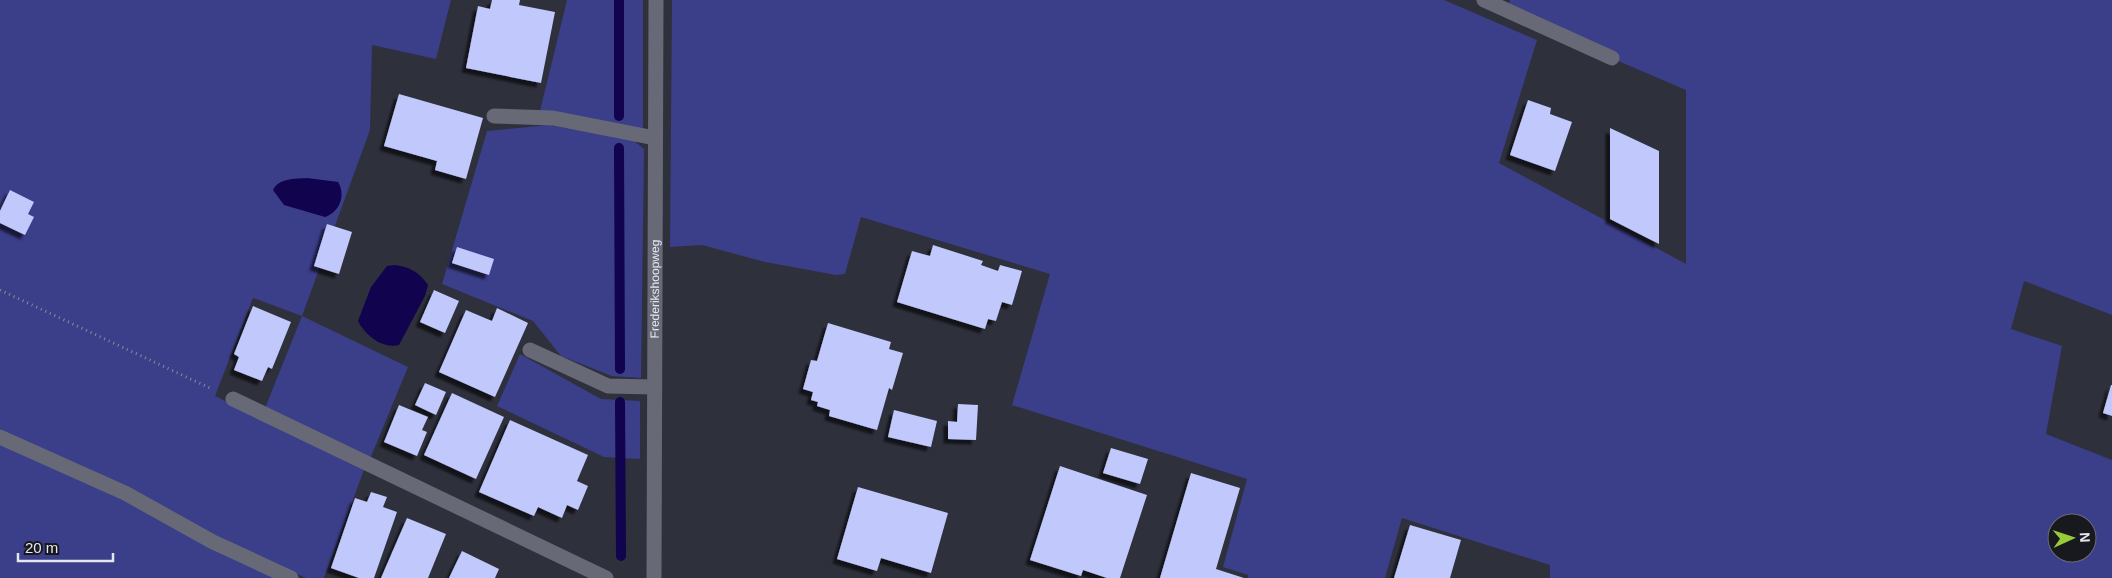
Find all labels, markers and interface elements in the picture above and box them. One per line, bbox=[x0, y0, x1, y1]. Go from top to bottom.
street label: Frederikshoopweg bbox=[648, 240, 662, 338]
north arrow bbox=[2047, 513, 2097, 563]
scale bar bbox=[18, 530, 112, 562]
text: N bbox=[2077, 532, 2093, 543]
text: 20 m bbox=[25, 539, 58, 556]

